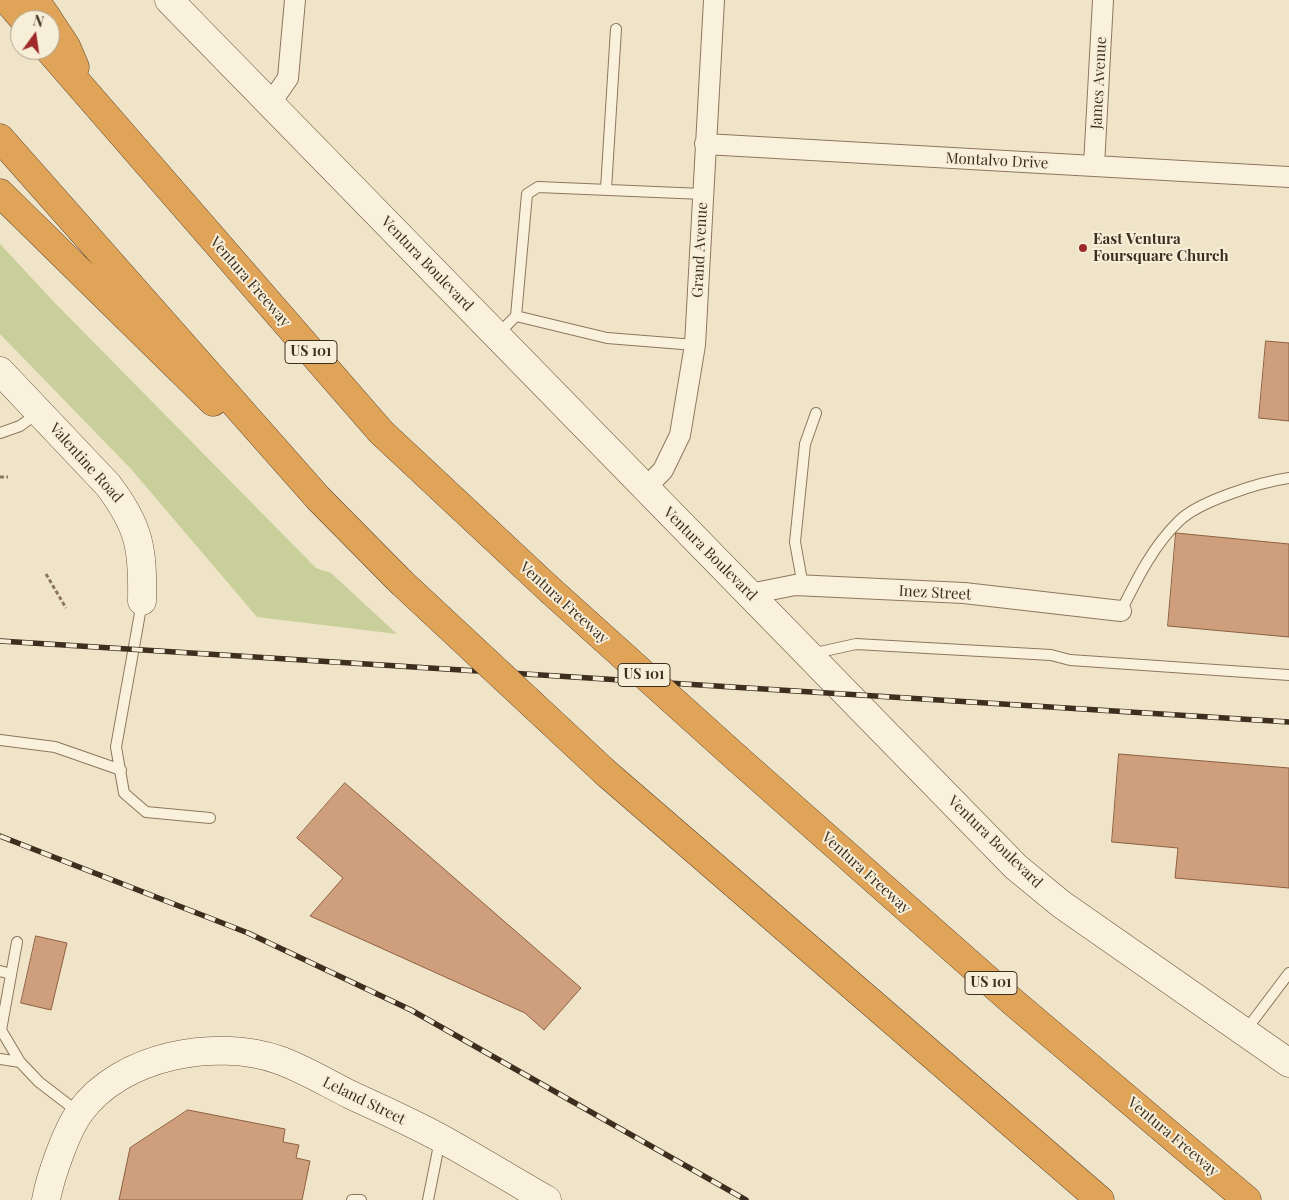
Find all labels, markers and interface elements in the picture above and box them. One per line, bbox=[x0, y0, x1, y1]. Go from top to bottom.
north arrow bbox=[10, 10, 60, 60]
text: N bbox=[31, 10, 46, 31]
street label: James Avenue bbox=[1088, 36, 1110, 130]
street label: Montalvo Drive bbox=[945, 149, 1049, 173]
street label: Grand Avenue bbox=[689, 202, 711, 298]
street label: Ventura Boulevard bbox=[377, 213, 477, 315]
place label: East Ventura Foursquare Church bbox=[1093, 230, 1229, 265]
street label: Ventura Freeway bbox=[206, 233, 294, 331]
marker: East Ventura Foursquare Church bbox=[1077, 242, 1089, 254]
road number: US 101 bbox=[285, 341, 337, 364]
street label: Valentine Road bbox=[46, 420, 126, 506]
street label: Ventura Boulevard bbox=[660, 504, 760, 604]
street label: Ventura Freeway bbox=[516, 558, 612, 648]
street label: Inez Street bbox=[898, 582, 972, 604]
road number: US 101 bbox=[618, 664, 670, 686]
street label: Ventura Boulevard bbox=[944, 792, 1046, 892]
street label: Ventura Freeway bbox=[818, 828, 914, 918]
road number: US 101 bbox=[965, 971, 1017, 994]
street label: Leland Street bbox=[320, 1073, 408, 1129]
street label: Ventura Freeway bbox=[1124, 1094, 1222, 1180]

